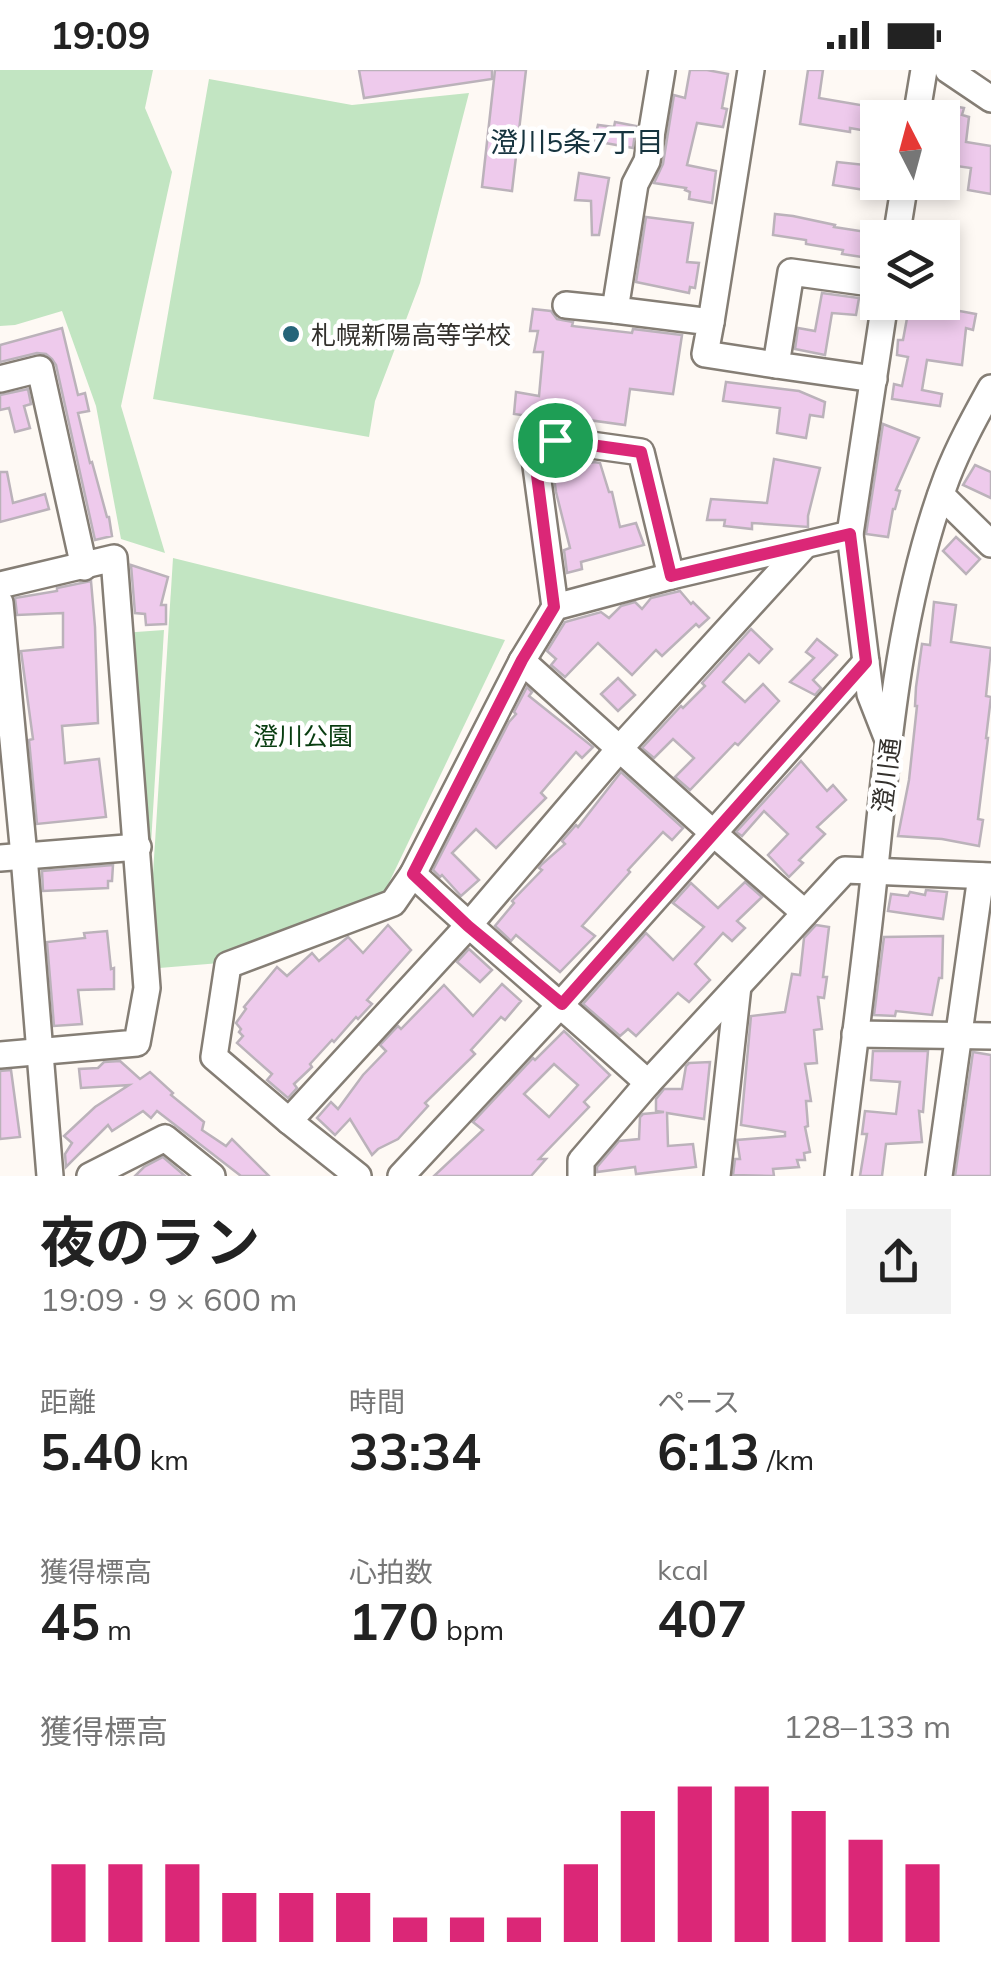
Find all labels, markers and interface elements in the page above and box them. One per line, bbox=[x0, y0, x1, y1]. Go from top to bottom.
text: 19:09 bbox=[50, 11, 151, 59]
north arrow bbox=[860, 100, 960, 200]
map controls bbox=[860, 100, 960, 320]
district label: 澄川5条7丁目 bbox=[490, 124, 664, 159]
button: layers bbox=[860, 220, 960, 320]
place label: 札幌新陽高等学校 bbox=[311, 319, 511, 350]
marker: 札幌新陽高等学校 bbox=[280, 323, 302, 345]
pin bbox=[513, 398, 598, 483]
icon: arrive bbox=[528, 413, 583, 468]
park label: 澄川公園 bbox=[253, 720, 353, 751]
street label: 澄川通 bbox=[866, 736, 906, 814]
text: 夜のラン bbox=[40, 1207, 260, 1276]
button: share bbox=[846, 1209, 951, 1314]
text: 19:09 · 9 × 600 m bbox=[40, 1279, 297, 1319]
text: 距離 bbox=[40, 1384, 96, 1419]
text: 時間 bbox=[349, 1384, 405, 1419]
text: ペース bbox=[657, 1384, 740, 1419]
text: 5.40 bbox=[40, 1420, 142, 1483]
text: 33:34 bbox=[349, 1420, 481, 1483]
text: 6:13 bbox=[657, 1420, 760, 1483]
text: km bbox=[142, 1442, 189, 1477]
text: /km bbox=[760, 1442, 814, 1477]
text: kcal bbox=[657, 1552, 709, 1587]
text: 獲得標高 bbox=[40, 1554, 152, 1589]
text: 心拍数 bbox=[349, 1554, 433, 1589]
text: 407 bbox=[657, 1587, 747, 1650]
text: 45 bbox=[40, 1590, 100, 1653]
text: 170 bbox=[349, 1590, 439, 1653]
text: m bbox=[100, 1612, 132, 1647]
text: bpm bbox=[439, 1612, 504, 1647]
text: 128–133 m bbox=[783, 1706, 951, 1746]
text: 獲得標高 bbox=[40, 1711, 168, 1751]

